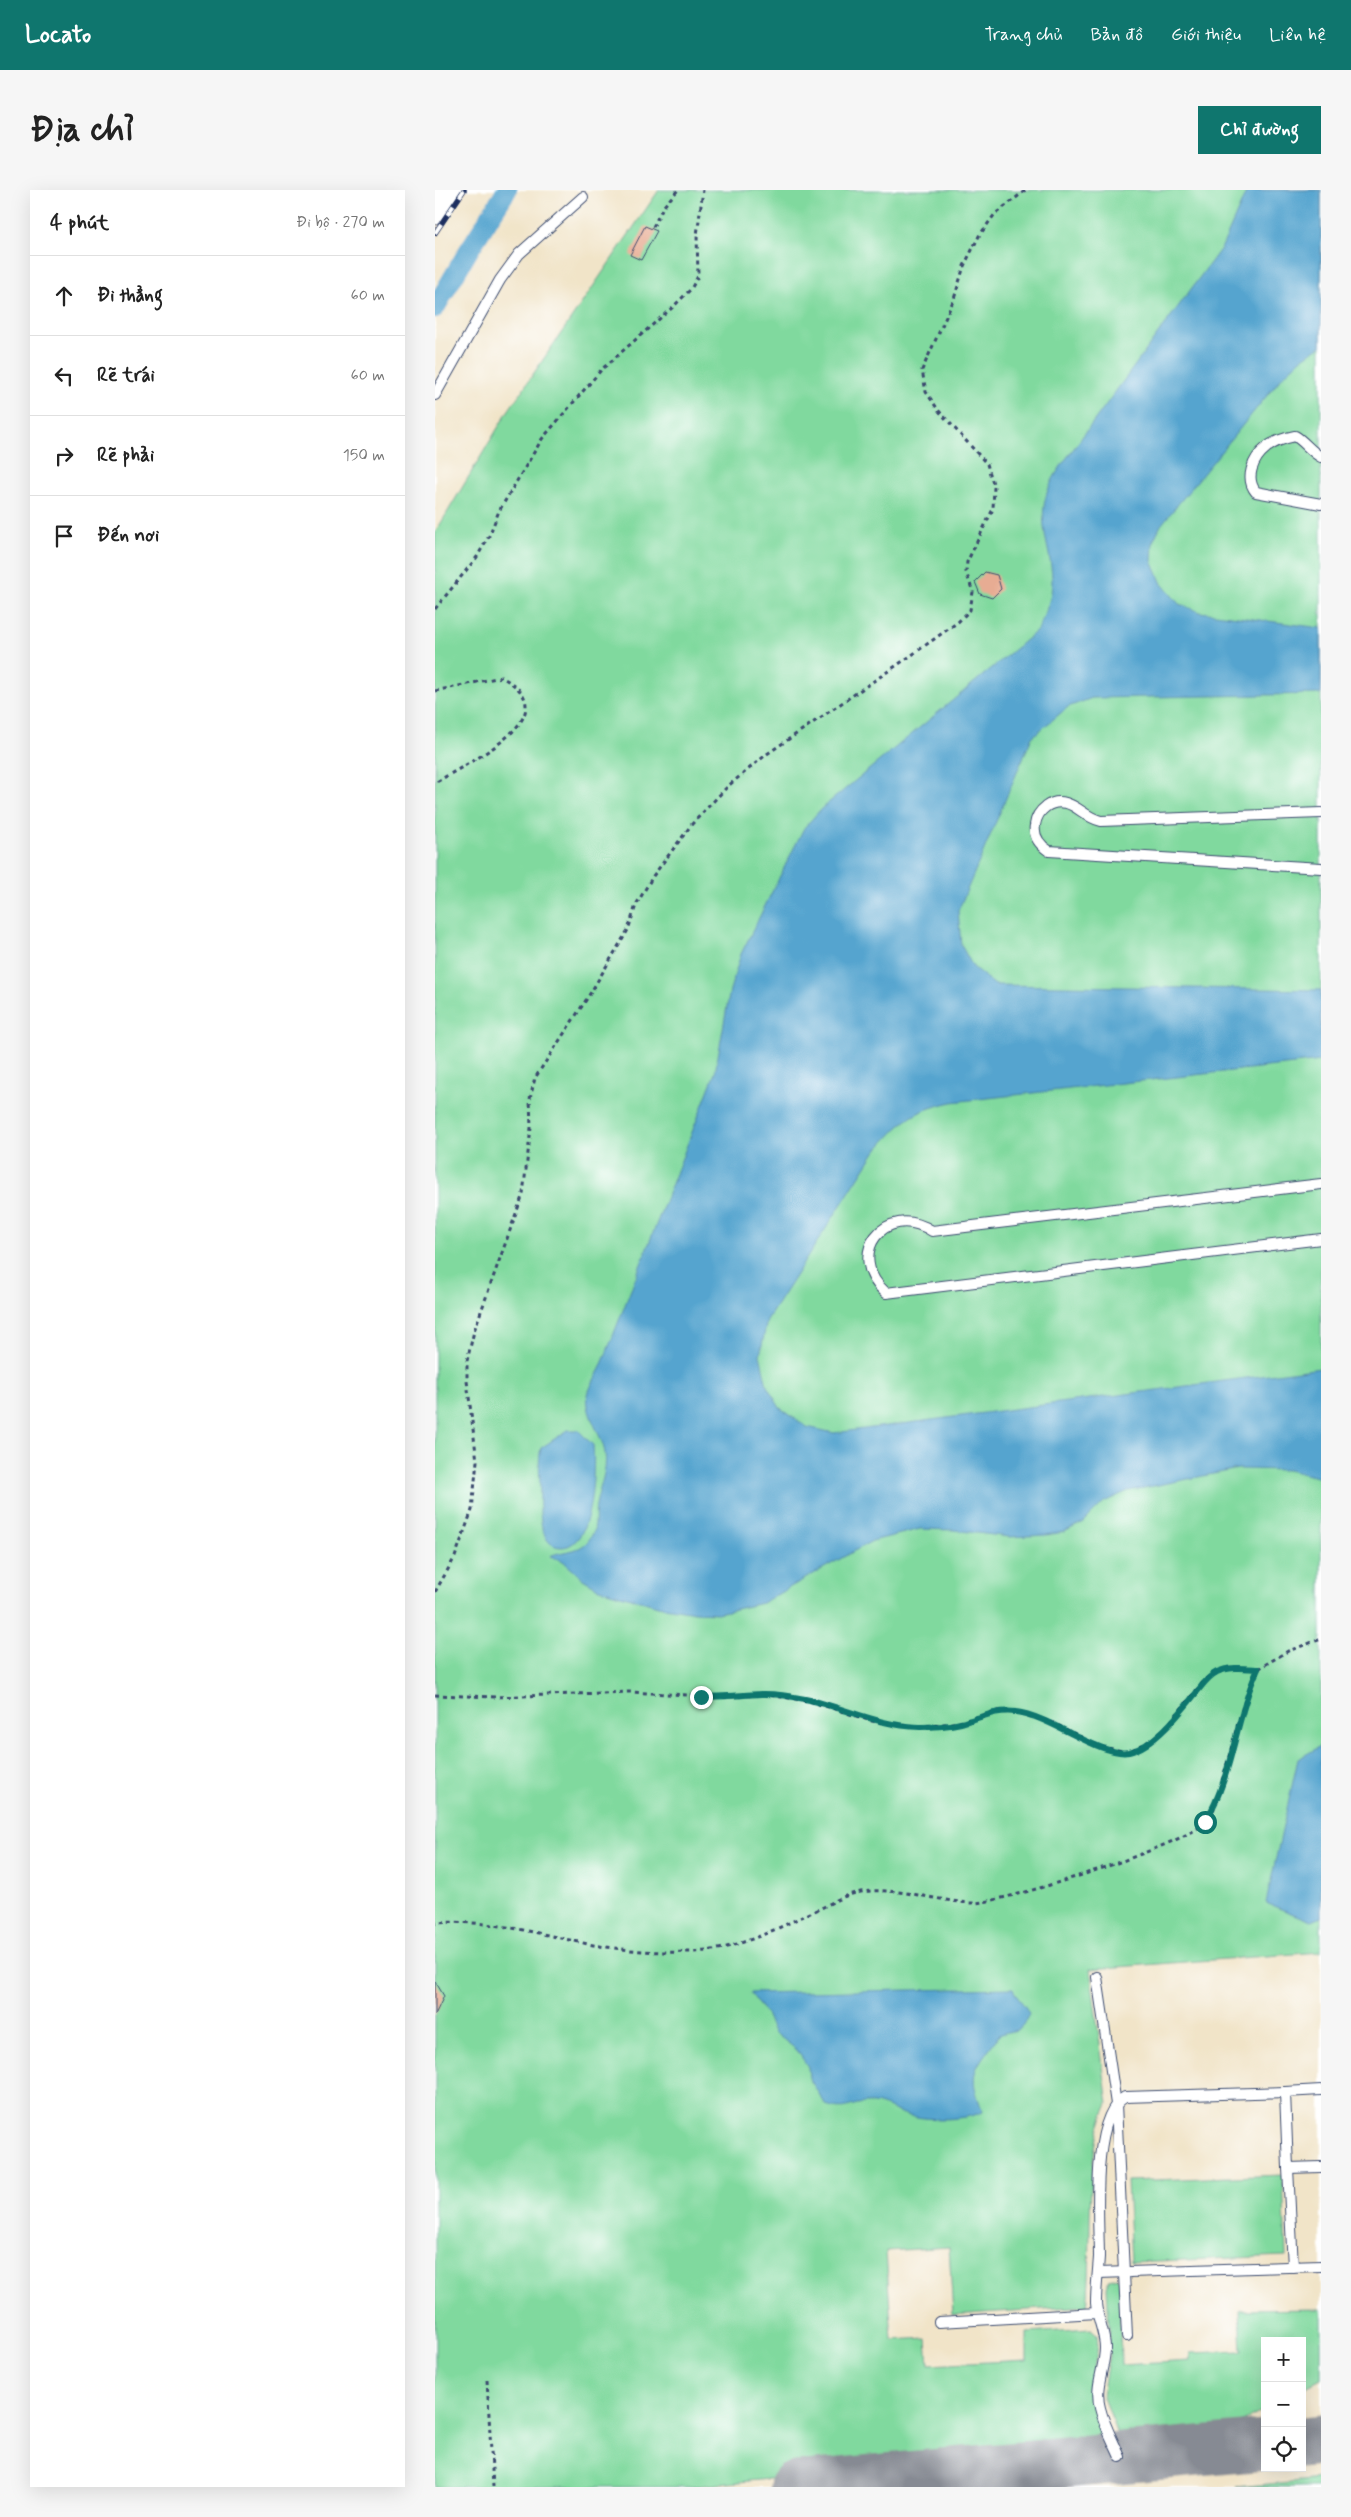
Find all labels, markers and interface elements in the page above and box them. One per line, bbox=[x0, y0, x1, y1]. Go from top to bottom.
text: Locato bbox=[25, 20, 91, 51]
text: Trang chủ bbox=[985, 23, 1063, 47]
text: Bản đồ bbox=[1091, 23, 1143, 47]
text: Giới thiệu bbox=[1171, 23, 1241, 47]
text: Liên hệ bbox=[1269, 23, 1326, 47]
button: Chỉ đường bbox=[1198, 106, 1321, 154]
text: Địa chỉ bbox=[30, 107, 134, 153]
text: 4 phút bbox=[50, 209, 109, 237]
text: Đi bộ · 270 m bbox=[296, 212, 385, 233]
icon: ahead bbox=[50, 282, 78, 310]
text: Đi thẳng bbox=[97, 283, 163, 308]
text: 60 m bbox=[351, 285, 385, 306]
icon: left bbox=[50, 362, 78, 390]
text: Rẽ trái bbox=[97, 363, 155, 388]
text: 60 m bbox=[351, 365, 385, 386]
icon: right bbox=[50, 442, 78, 470]
text: Rẽ phải bbox=[97, 443, 154, 468]
text: 150 m bbox=[343, 445, 385, 466]
icon: arrive bbox=[50, 522, 78, 550]
text: Đến nơi bbox=[97, 523, 159, 548]
route end bbox=[690, 1686, 713, 1709]
route start bbox=[1194, 1811, 1217, 1834]
map controls bbox=[1261, 2337, 1306, 2472]
button: + bbox=[1261, 2337, 1306, 2382]
button: − bbox=[1261, 2382, 1306, 2427]
button: locate bbox=[1261, 2427, 1306, 2472]

